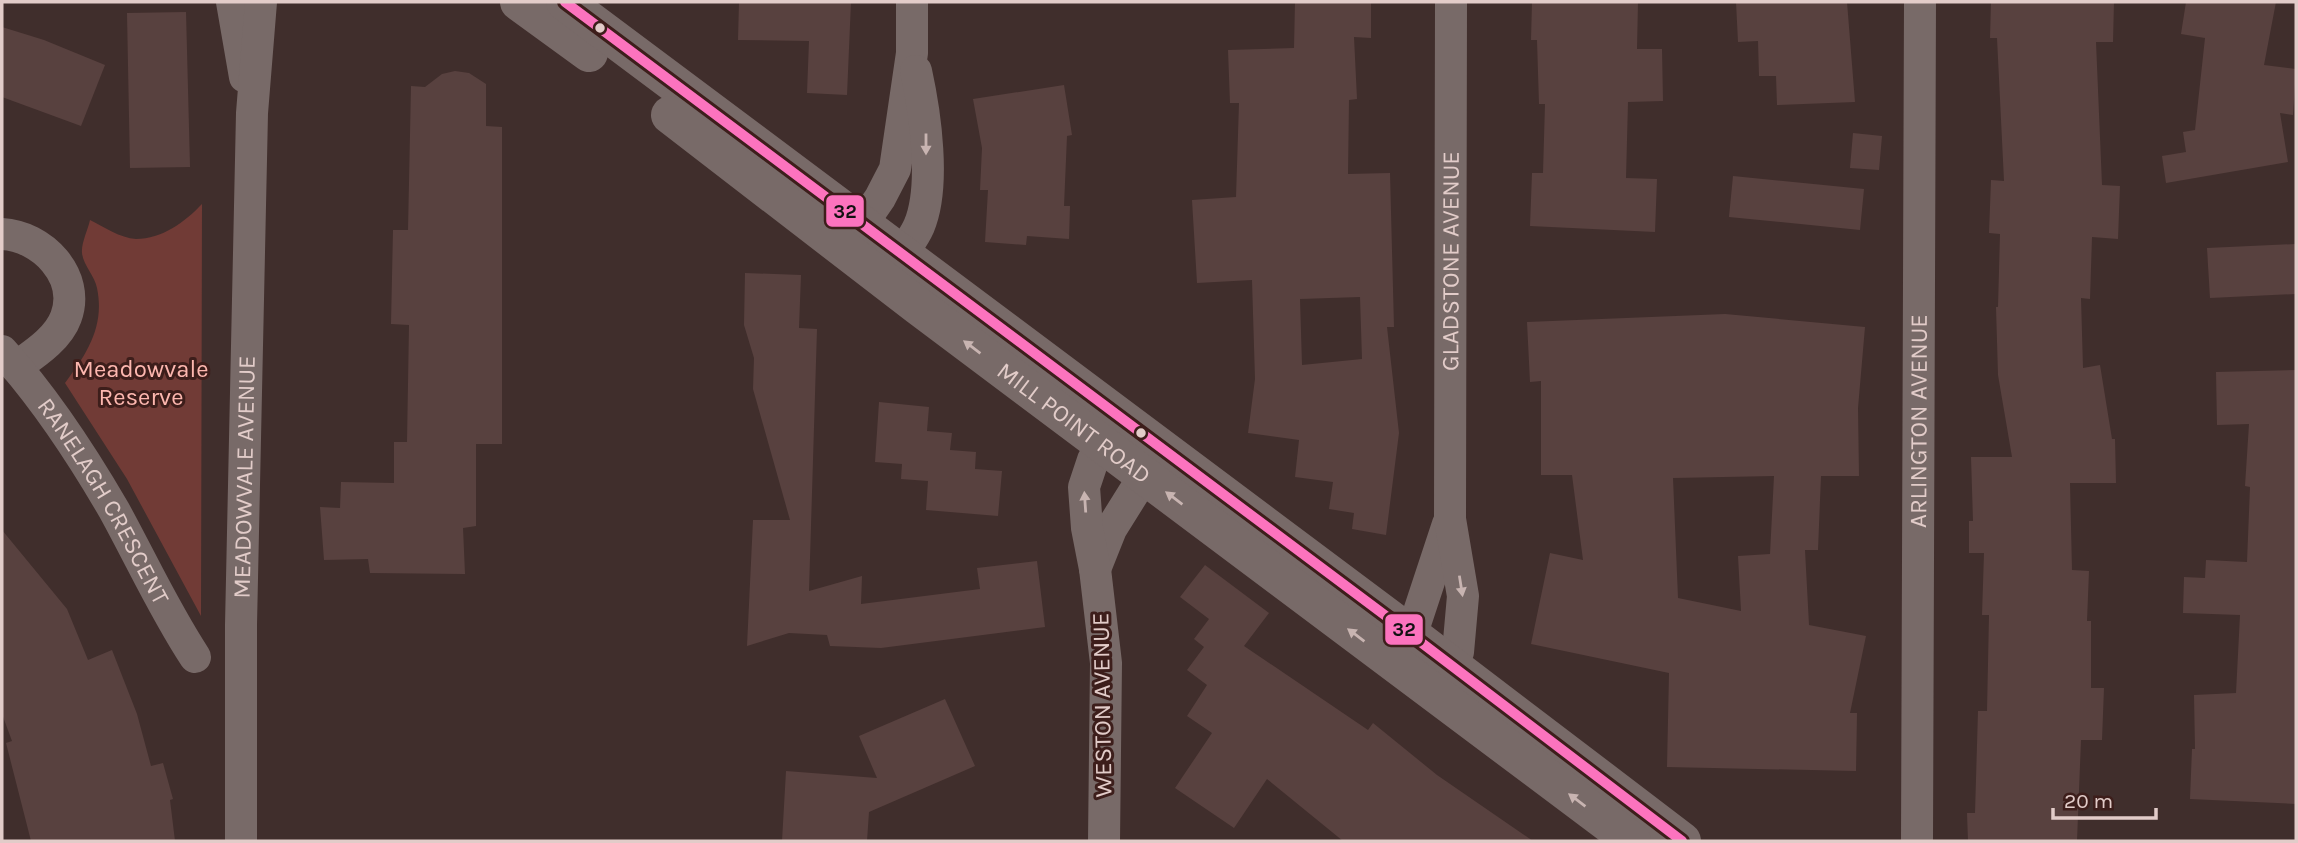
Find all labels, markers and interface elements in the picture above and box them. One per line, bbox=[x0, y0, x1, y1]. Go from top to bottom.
unlabelled marker bbox=[593, 21, 607, 35]
one-way arrow bbox=[920, 133, 932, 155]
street label: GLADSTONE AVENUE bbox=[1436, 151, 1465, 371]
line badge: 32 bbox=[825, 194, 865, 228]
text: 32 bbox=[833, 201, 857, 223]
street label: ARLINGTON AVENUE bbox=[1904, 314, 1933, 528]
one-way arrow bbox=[963, 340, 981, 354]
park label: Meadowvale Reserve bbox=[74, 355, 208, 411]
street label: MEADOWVALE AVENUE bbox=[228, 355, 261, 599]
street label: MILL POINT ROAD bbox=[992, 356, 1156, 490]
street label: RANELAGH CRESCENT bbox=[32, 393, 175, 609]
unlabelled marker bbox=[1134, 426, 1148, 440]
one-way arrow bbox=[1079, 491, 1090, 513]
one-way arrow bbox=[1165, 491, 1183, 505]
one-way arrow bbox=[1456, 575, 1467, 597]
street label: WESTON AVENUE bbox=[1086, 612, 1118, 798]
line badge: 32 bbox=[1384, 613, 1424, 646]
text: 32 bbox=[1392, 619, 1416, 641]
one-way arrow bbox=[1347, 627, 1365, 642]
scale bar bbox=[2053, 776, 2156, 820]
text: 20 m bbox=[2064, 789, 2113, 813]
one-way arrow bbox=[1568, 794, 1586, 808]

